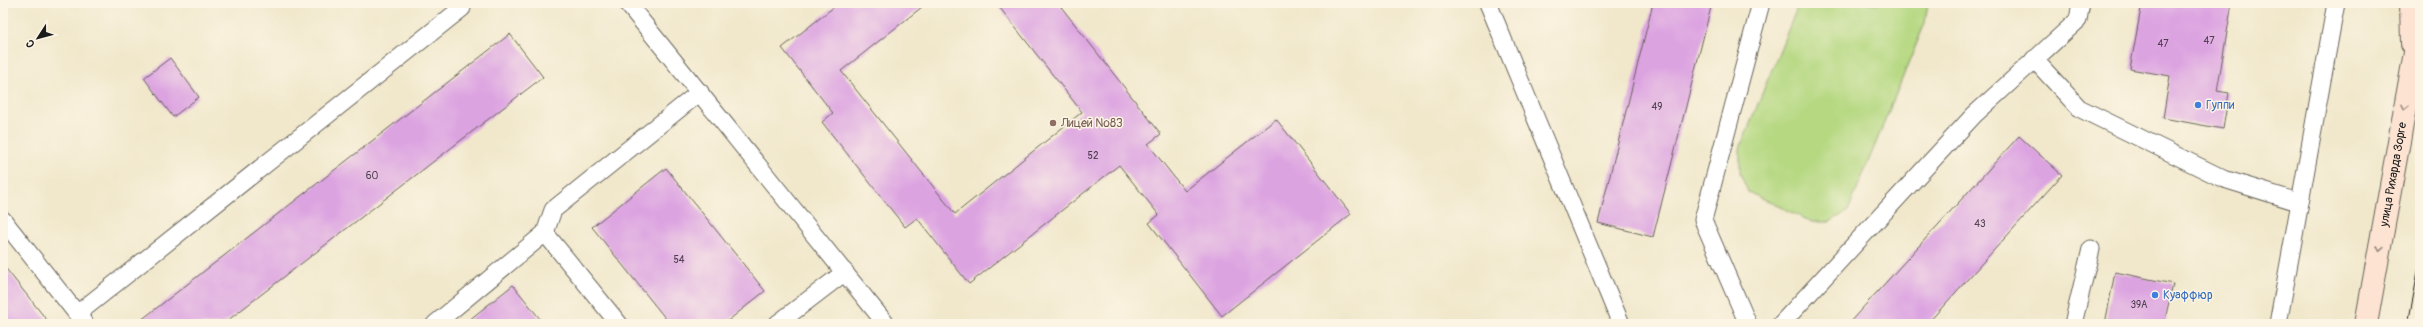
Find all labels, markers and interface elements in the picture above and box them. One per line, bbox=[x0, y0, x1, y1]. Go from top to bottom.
north arrow bbox=[18, 18, 58, 58]
house number: 47 bbox=[2203, 35, 2215, 47]
text: С bbox=[23, 37, 38, 50]
house number: 47 bbox=[2157, 38, 2169, 50]
place label: Гуппи bbox=[2206, 98, 2235, 113]
marker: Гуппи bbox=[2193, 100, 2203, 110]
house number: 49 bbox=[1652, 101, 1662, 113]
one-way arrow bbox=[2402, 104, 2410, 110]
place label: Лицей №83 bbox=[1060, 116, 1123, 131]
marker: Лицей №83 bbox=[1048, 118, 1058, 128]
street label: улица Рихарда Зорге bbox=[2377, 121, 2410, 229]
house number: 52 bbox=[1087, 150, 1099, 162]
house number: 60 bbox=[366, 170, 378, 182]
house number: 43 bbox=[1974, 218, 1986, 230]
one-way arrow bbox=[2376, 246, 2385, 252]
house number: 54 bbox=[673, 254, 685, 266]
place label: Куаффюр bbox=[2163, 288, 2213, 303]
marker: Куаффюр bbox=[2150, 290, 2160, 300]
house number: 39А bbox=[2130, 299, 2148, 311]

